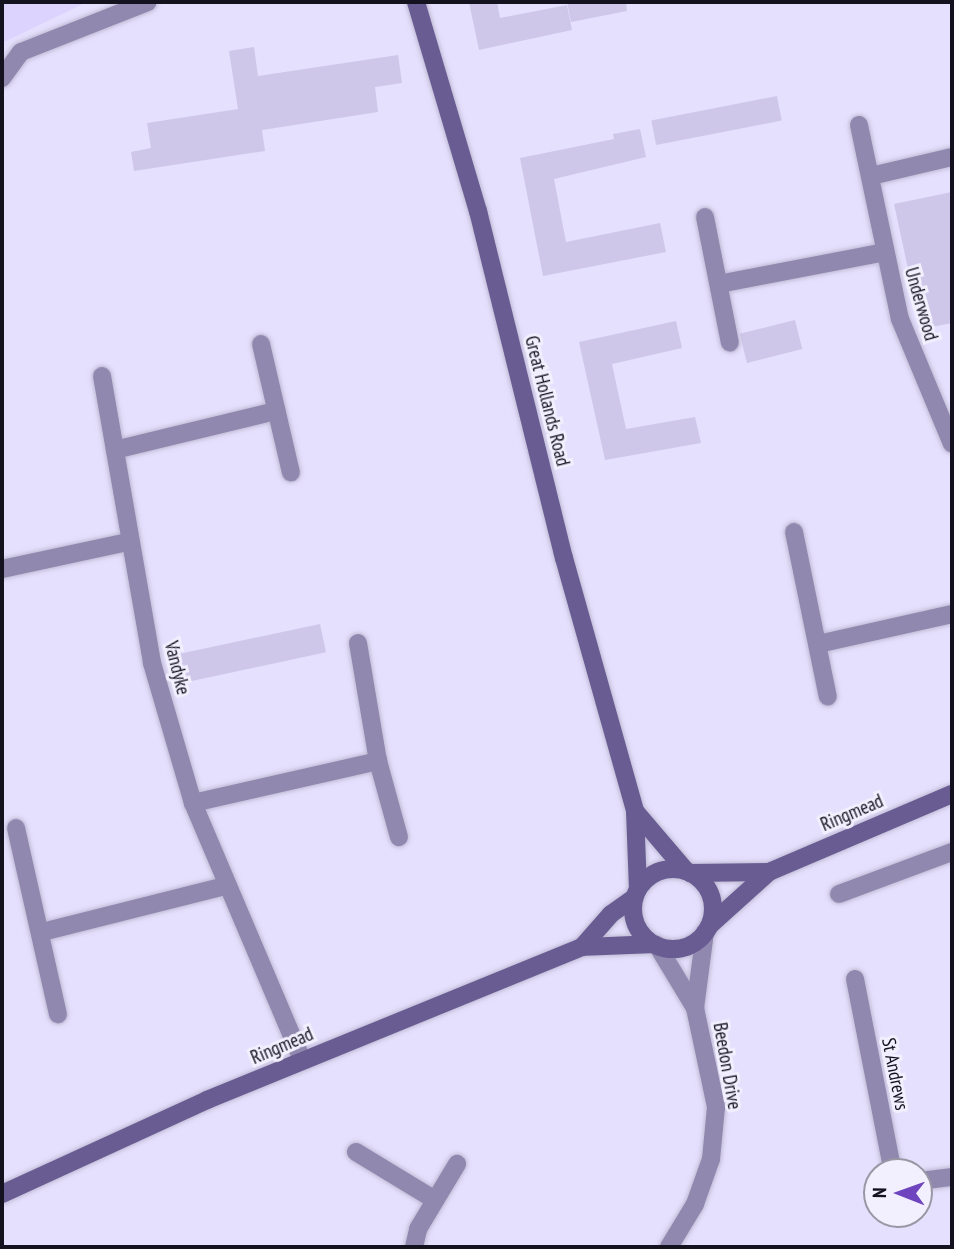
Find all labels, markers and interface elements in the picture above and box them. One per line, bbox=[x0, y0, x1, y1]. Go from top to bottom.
street label: Underwood bbox=[900, 265, 942, 343]
street label: Great Hollands Road bbox=[520, 333, 574, 469]
street label: Vandyke bbox=[159, 639, 195, 697]
street label: Ringmead bbox=[817, 790, 887, 836]
street label: Beedon Drive bbox=[708, 1021, 746, 1111]
street label: Ringmead bbox=[247, 1023, 317, 1069]
street label: St Andrews bbox=[877, 1036, 913, 1112]
north arrow bbox=[863, 1158, 933, 1228]
text: N bbox=[867, 1187, 891, 1198]

